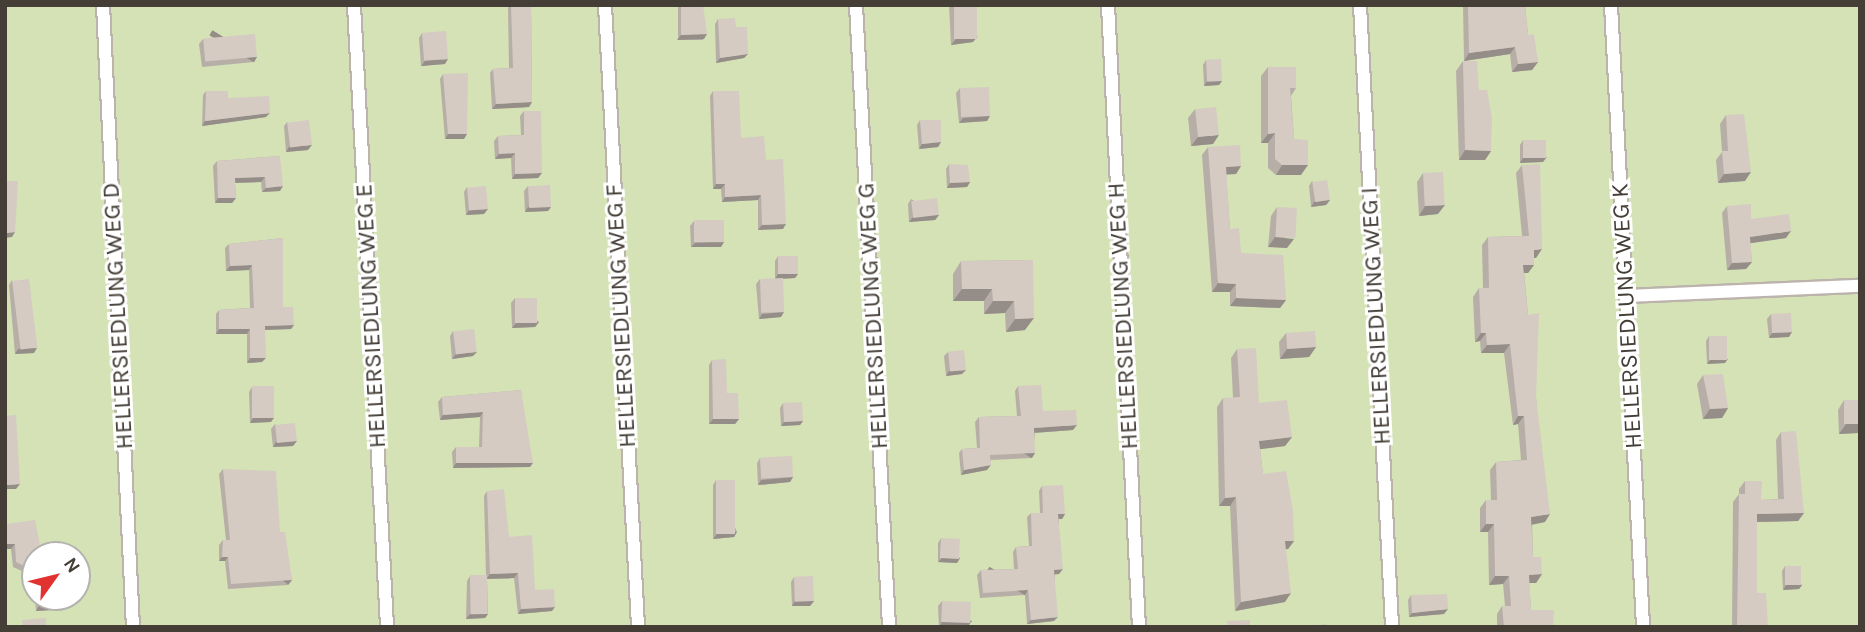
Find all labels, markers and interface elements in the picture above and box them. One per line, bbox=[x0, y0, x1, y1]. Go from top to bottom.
street label: HELLERSIEDLUNG WEG D bbox=[97, 182, 139, 450]
street label: HELLERSIEDLUNG WEG G bbox=[852, 182, 894, 450]
street label: HELLERSIEDLUNG WEG H bbox=[1102, 182, 1144, 450]
street label: HELLERSIEDLUNG WEG K bbox=[1606, 182, 1648, 450]
street label: HELLERSIEDLUNG WEG E bbox=[350, 183, 392, 449]
street label: HELLERSIEDLUNG WEG F bbox=[600, 183, 642, 449]
street label: HELLERSIEDLUNG WEG I bbox=[1355, 186, 1397, 446]
north arrow bbox=[21, 541, 91, 611]
text: N bbox=[59, 554, 85, 577]

